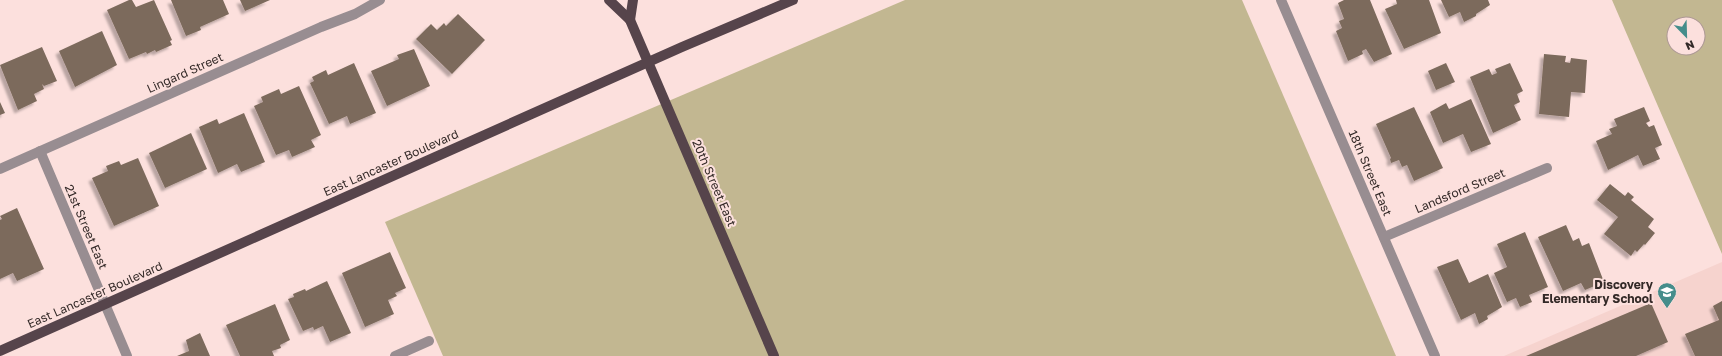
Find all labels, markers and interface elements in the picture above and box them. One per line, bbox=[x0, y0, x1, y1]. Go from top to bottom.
north arrow bbox=[1666, 16, 1706, 56]
text: N bbox=[1684, 38, 1696, 53]
street label: Lingard Street bbox=[144, 49, 226, 96]
street label: East Lancaster Boulevard bbox=[321, 126, 461, 199]
street label: 18th Street East bbox=[1346, 128, 1395, 218]
street label: 20th Street East bbox=[689, 137, 740, 229]
street label: Landsford Street bbox=[1412, 165, 1507, 216]
street label: 21st Street East bbox=[62, 182, 111, 272]
street label: East Lancaster Boulevard bbox=[25, 258, 165, 331]
place label: Discovery Elementary School bbox=[1542, 277, 1654, 306]
school or university icon: Discovery Elementary School bbox=[1656, 281, 1678, 309]

